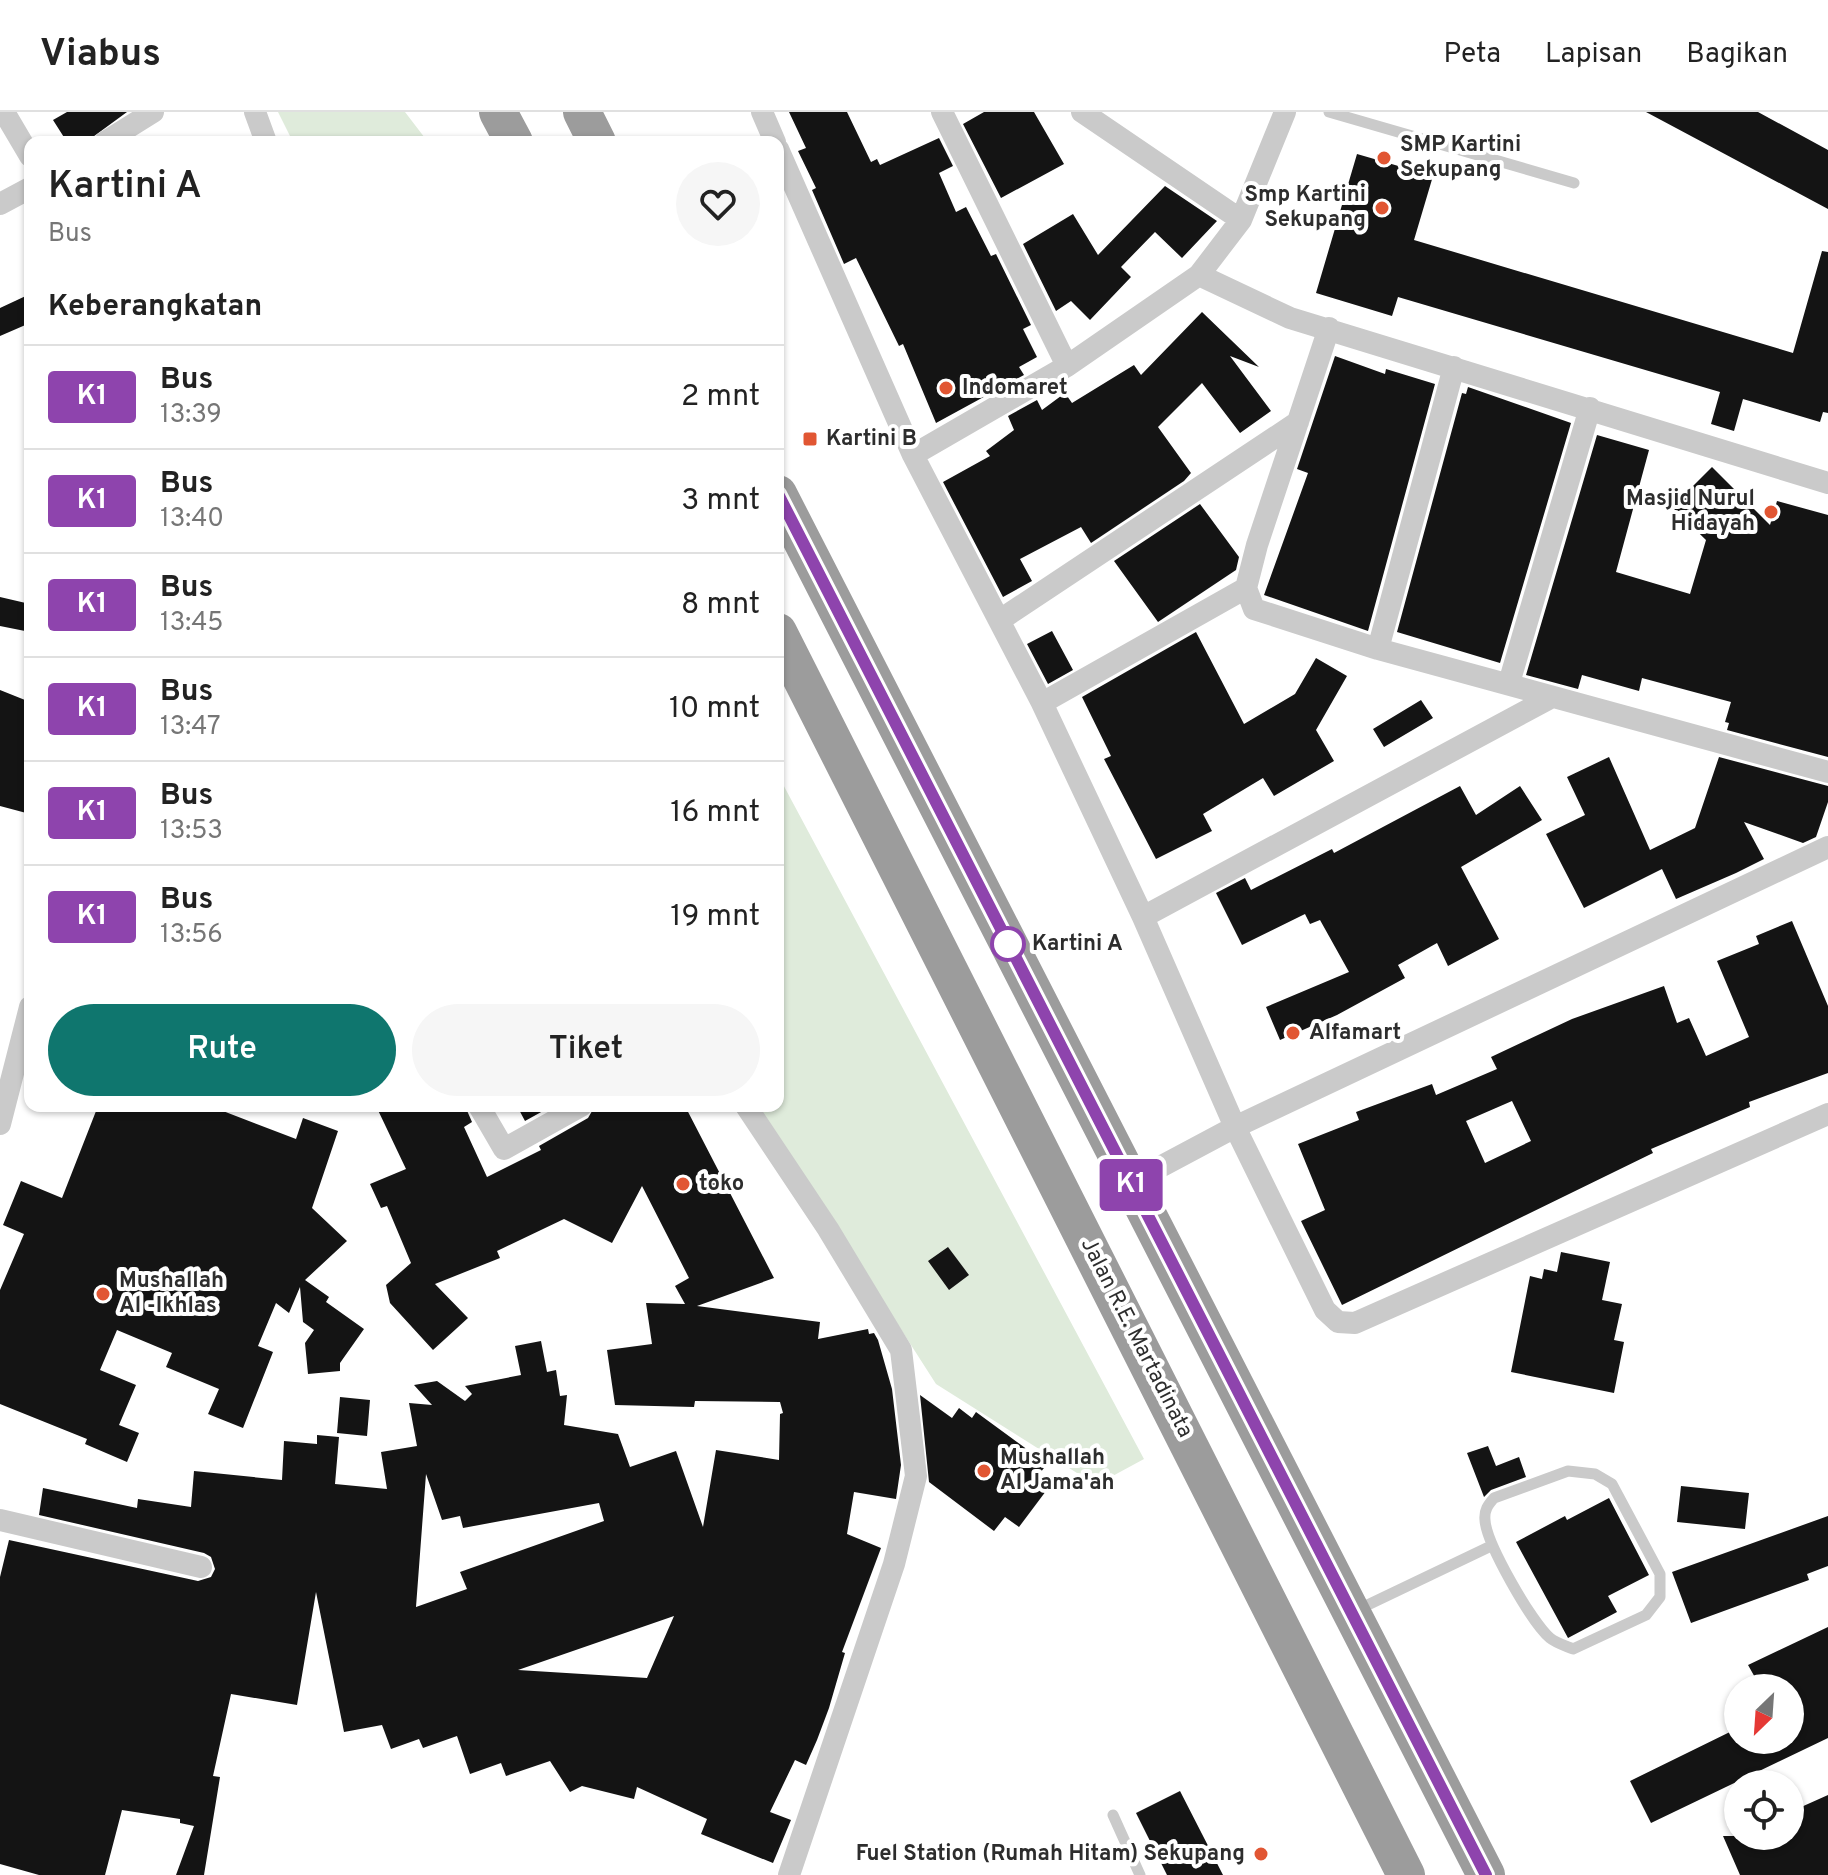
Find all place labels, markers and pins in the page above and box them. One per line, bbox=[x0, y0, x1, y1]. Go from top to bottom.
place label: SMP Kartini Sekupang bbox=[1400, 132, 1521, 184]
marker: SMP Kartini Sekupang bbox=[1375, 149, 1393, 167]
place label: Smp Kartini Sekupang bbox=[1245, 182, 1366, 234]
marker: Smp Kartini Sekupang bbox=[1373, 199, 1391, 217]
place label: Indomaret bbox=[962, 375, 1068, 402]
marker: Indomaret bbox=[937, 379, 955, 397]
place label: Kartini B bbox=[826, 426, 917, 453]
marker: Kartini B bbox=[801, 430, 819, 448]
place label: Masjid Nurul Hidayah bbox=[1626, 486, 1755, 538]
marker: Masjid Nurul Hidayah bbox=[1762, 503, 1780, 521]
marker: Kartini A bbox=[991, 927, 1025, 961]
place label: Kartini A bbox=[1032, 931, 1123, 958]
place label: Alfamart bbox=[1309, 1020, 1401, 1047]
marker: Alfamart bbox=[1284, 1024, 1302, 1042]
place label: toko bbox=[699, 1171, 744, 1198]
marker: toko bbox=[674, 1175, 692, 1193]
place label: Mushallah Al -Ikhlas bbox=[119, 1268, 224, 1320]
marker: Mushallah Al -Ikhlas bbox=[94, 1285, 112, 1303]
place label: Mushallah Al Jama'ah bbox=[1000, 1445, 1115, 1497]
marker: Mushallah Al Jama'ah bbox=[975, 1462, 993, 1480]
place label: Fuel Station (Rumah Hitam) Sekupang bbox=[856, 1841, 1245, 1868]
marker: Fuel Station (Rumah Hitam) Sekupang bbox=[1252, 1845, 1270, 1863]

